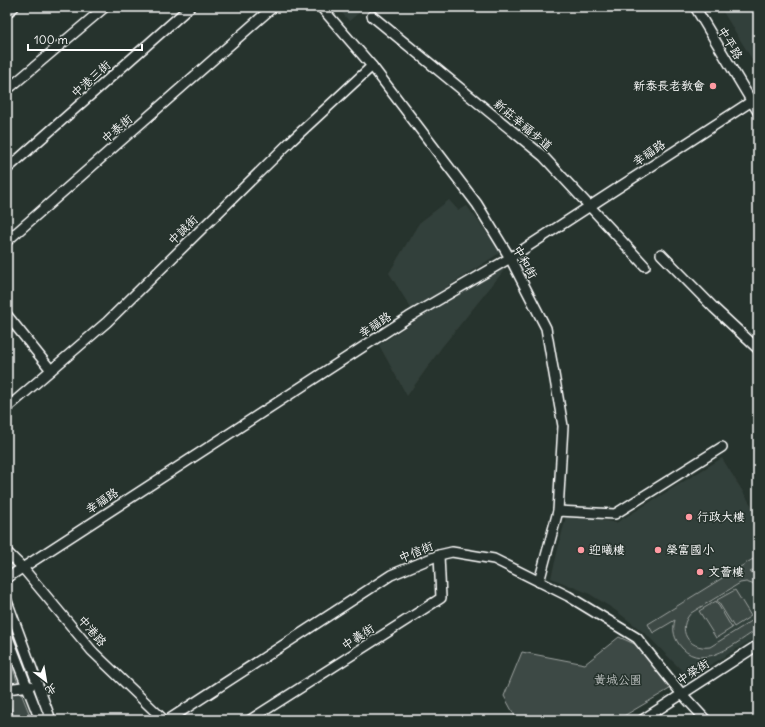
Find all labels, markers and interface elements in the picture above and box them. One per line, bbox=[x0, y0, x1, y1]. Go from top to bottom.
street label: 中平路 bbox=[715, 23, 746, 62]
scale bar bbox=[28, 26, 142, 52]
text: 100 m bbox=[34, 32, 68, 47]
street label: 中港三街 bbox=[68, 57, 114, 100]
place label: 新泰長老教會 bbox=[633, 78, 705, 93]
marker: 新泰長老教會 bbox=[708, 81, 718, 91]
street label: 新莊幸福步道 bbox=[491, 96, 556, 154]
street label: 中泰街 bbox=[98, 111, 135, 146]
street label: 幸福路 bbox=[630, 136, 668, 169]
street label: 中誠街 bbox=[164, 212, 201, 248]
street label: 中和街 bbox=[510, 242, 541, 281]
street label: 幸福路 bbox=[356, 308, 394, 341]
street label: 幸福路 bbox=[83, 484, 121, 517]
place label: 行政大樓 bbox=[697, 509, 745, 524]
marker: 行政大樓 bbox=[684, 512, 694, 522]
street label: 中信街 bbox=[396, 538, 435, 565]
place label: 迎曦樓 bbox=[589, 542, 625, 557]
place label: 榮富國小 bbox=[666, 542, 714, 557]
marker: 迎曦樓 bbox=[576, 545, 586, 555]
marker: 榮富國小 bbox=[653, 545, 663, 555]
place label: 文薈樓 bbox=[708, 564, 744, 579]
marker: 文薈樓 bbox=[695, 567, 705, 577]
street label: 中港路 bbox=[75, 612, 110, 649]
street label: 中義街 bbox=[339, 620, 377, 653]
street label: 中榮街 bbox=[674, 655, 712, 688]
north arrow bbox=[26, 661, 66, 701]
park label: 黃城公園 bbox=[594, 672, 642, 687]
text: 北 bbox=[43, 681, 59, 698]

